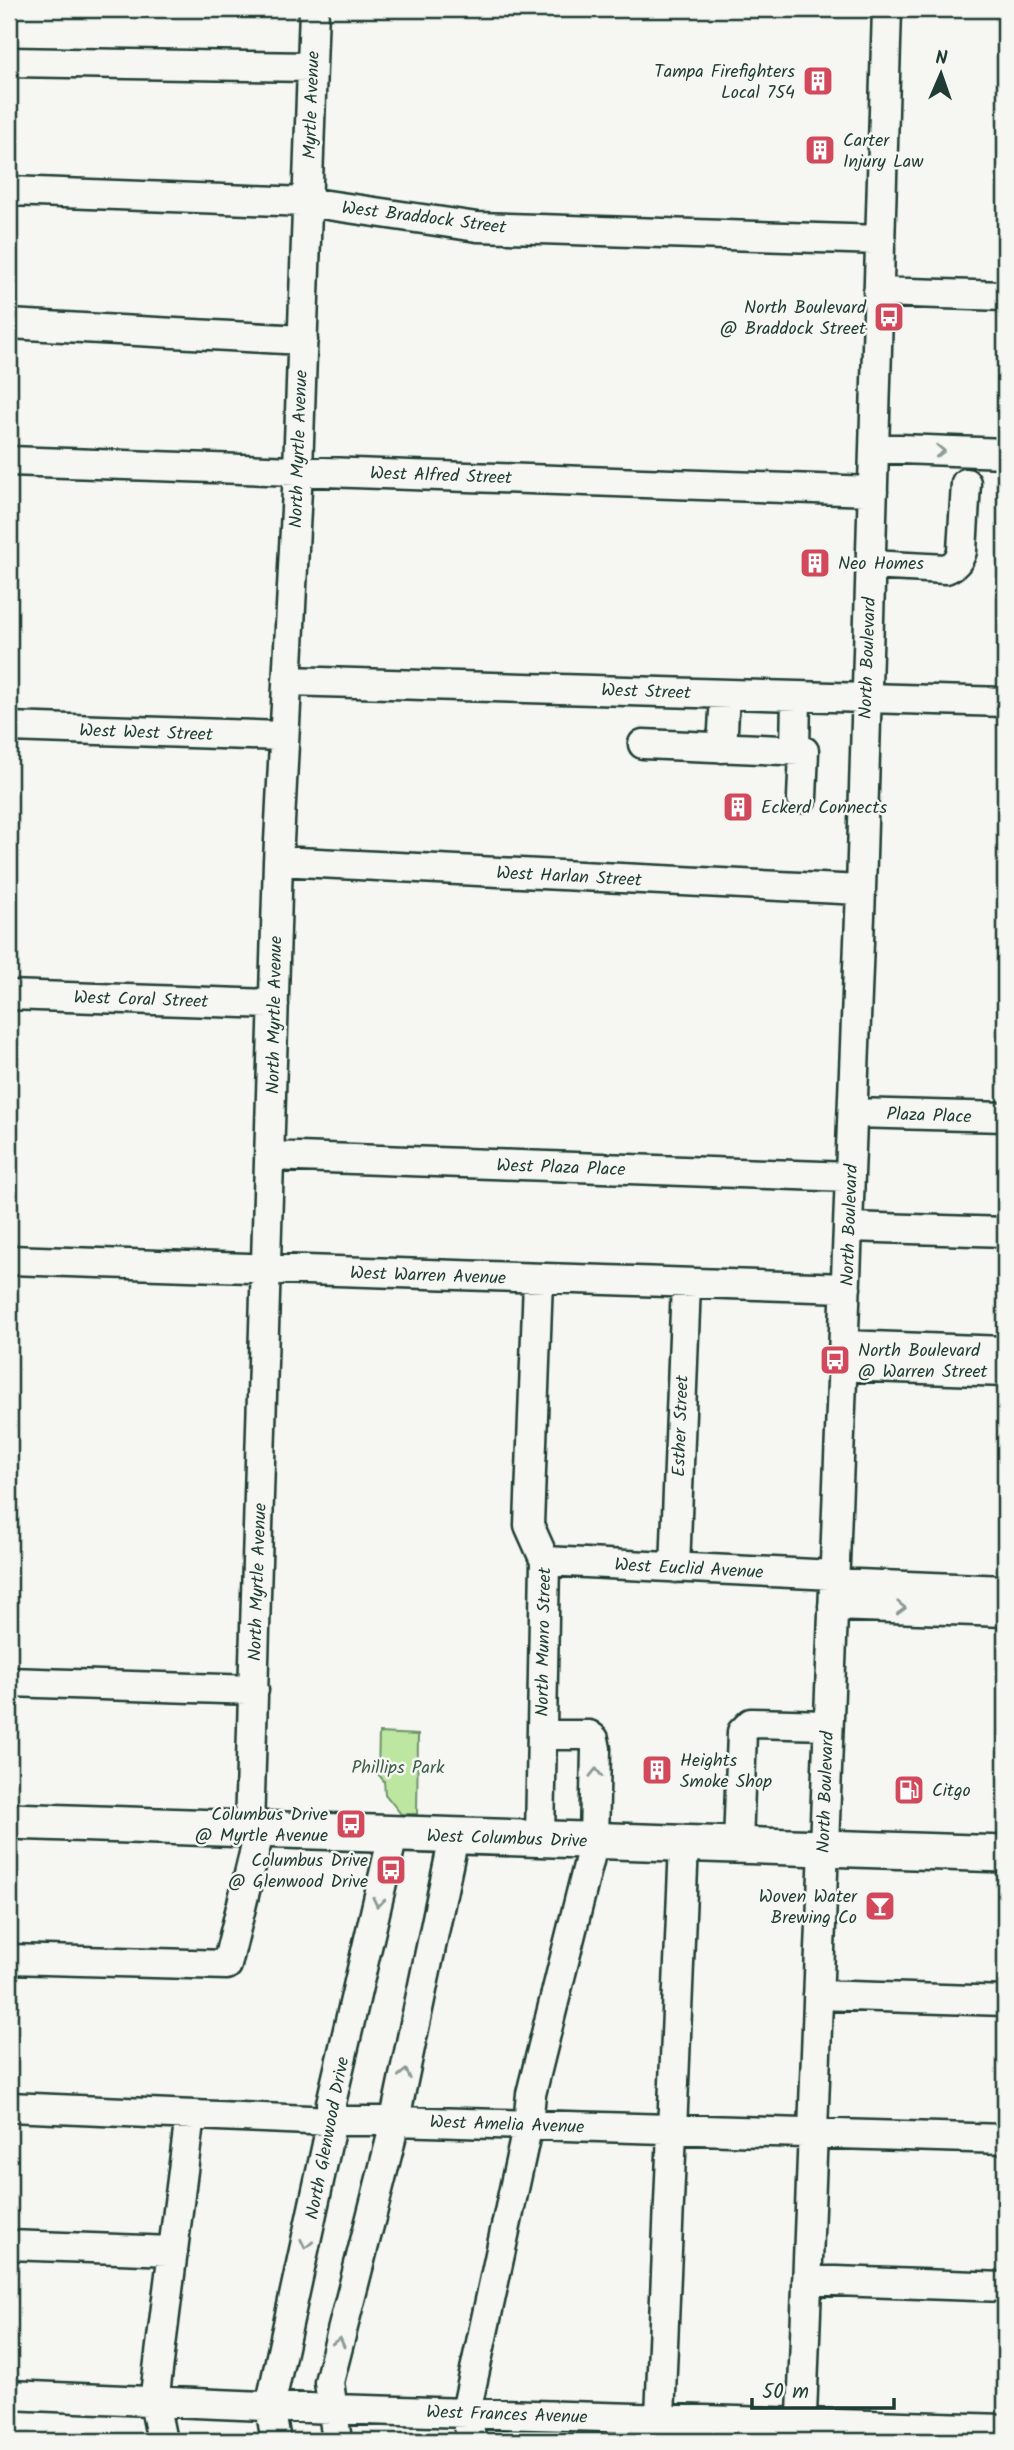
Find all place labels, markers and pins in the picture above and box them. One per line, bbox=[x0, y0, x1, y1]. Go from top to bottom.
place label: Tampa Firefighters Local 754 bbox=[654, 58, 795, 108]
building icon: Tampa Firefighters Local 754 bbox=[801, 64, 835, 98]
place label: Carter Injury Law bbox=[843, 127, 924, 177]
building icon: Carter Injury Law bbox=[803, 133, 837, 167]
place label: North Boulevard @ Braddock Street bbox=[720, 294, 867, 344]
bus stop icon: North Boulevard @ Braddock Street bbox=[872, 300, 906, 334]
building icon: Neo Homes bbox=[798, 546, 832, 580]
place label: Neo Homes bbox=[838, 550, 924, 579]
building icon: Eckerd Connects bbox=[721, 790, 755, 824]
place label: Eckerd Connects bbox=[761, 794, 887, 823]
place label: North Boulevard @ Warren Street bbox=[858, 1337, 989, 1387]
bus stop icon: North Boulevard @ Warren Street bbox=[818, 1343, 852, 1377]
place label: Heights Smoke Shop bbox=[680, 1747, 772, 1797]
building icon: Heights Smoke Shop bbox=[640, 1753, 674, 1787]
fuel station icon: Citgo bbox=[892, 1773, 926, 1807]
place label: Citgo bbox=[932, 1777, 971, 1806]
place label: Columbus Drive @ Myrtle Avenue bbox=[195, 1801, 328, 1851]
bus stop icon: Columbus Drive @ Myrtle Avenue bbox=[334, 1807, 368, 1841]
place label: Columbus Drive @ Glenwood Drive bbox=[228, 1847, 368, 1897]
bus stop icon: Columbus Drive @ Glenwood Drive bbox=[374, 1853, 408, 1887]
place label: Woven Water Brewing Co bbox=[759, 1883, 858, 1933]
bar icon: Woven Water Brewing Co bbox=[863, 1889, 897, 1923]

